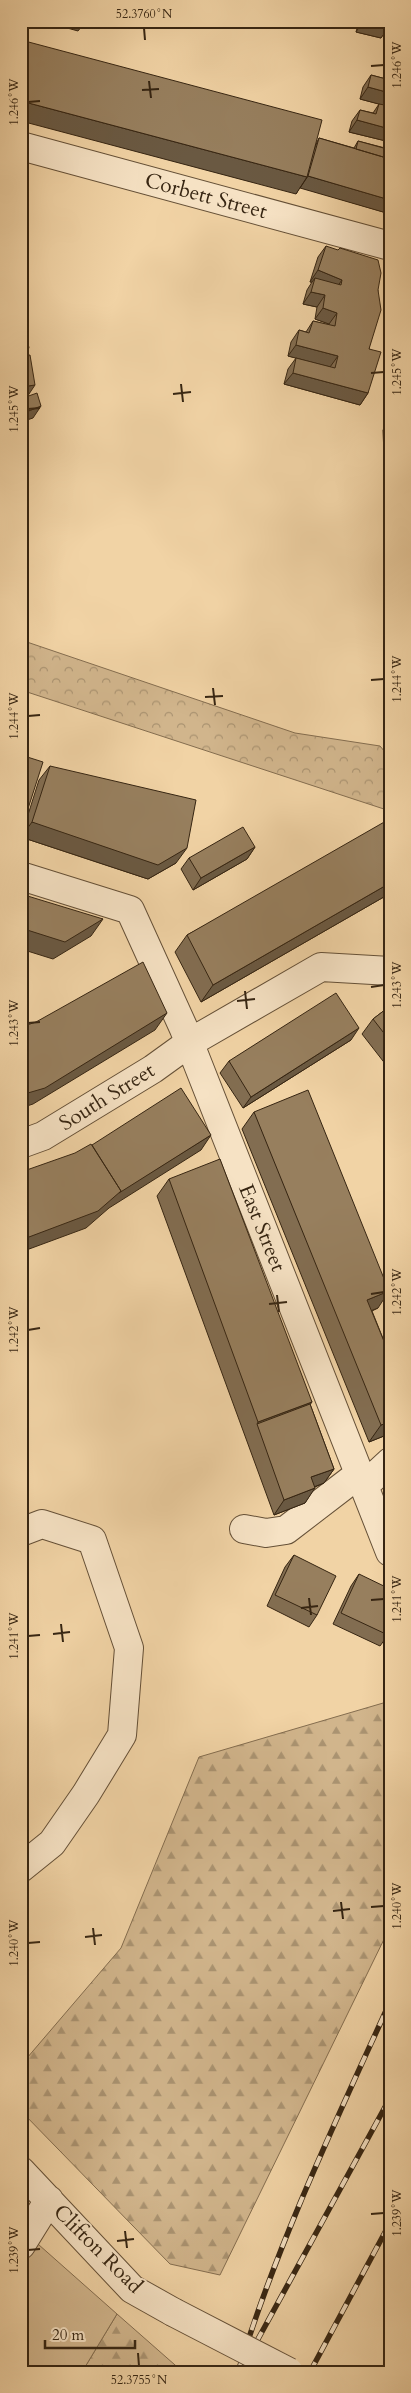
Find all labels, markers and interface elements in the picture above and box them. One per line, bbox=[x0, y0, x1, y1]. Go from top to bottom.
text: 52.3760°N bbox=[116, 6, 173, 22]
text: 1.246°W bbox=[389, 41, 405, 89]
text: 1.246°W bbox=[6, 78, 22, 126]
street label: Corbett Street bbox=[142, 166, 271, 226]
text: 1.245°W bbox=[389, 348, 405, 396]
text: 1.245°W bbox=[6, 385, 22, 433]
text: 1.244°W bbox=[389, 655, 405, 703]
text: 1.244°W bbox=[6, 692, 22, 740]
text: 1.243°W bbox=[389, 961, 405, 1009]
text: 1.243°W bbox=[6, 999, 22, 1047]
street label: South Street bbox=[54, 1056, 161, 1138]
street label: East Street bbox=[231, 1180, 293, 1276]
text: 1.242°W bbox=[389, 1268, 405, 1316]
text: 1.242°W bbox=[6, 1306, 22, 1354]
text: 1.241°W bbox=[389, 1575, 405, 1623]
text: 1.241°W bbox=[6, 1612, 22, 1660]
text: 1.240°W bbox=[389, 1882, 405, 1930]
text: 1.240°W bbox=[6, 1919, 22, 1967]
text: 1.239°W bbox=[389, 2189, 405, 2237]
street label: Clifton Road bbox=[47, 2198, 149, 2300]
text: 1.239°W bbox=[6, 2226, 22, 2274]
scale bar bbox=[45, 2318, 135, 2350]
text: 20 m bbox=[52, 2325, 84, 2345]
text: 52.3755°N bbox=[111, 2372, 168, 2388]

